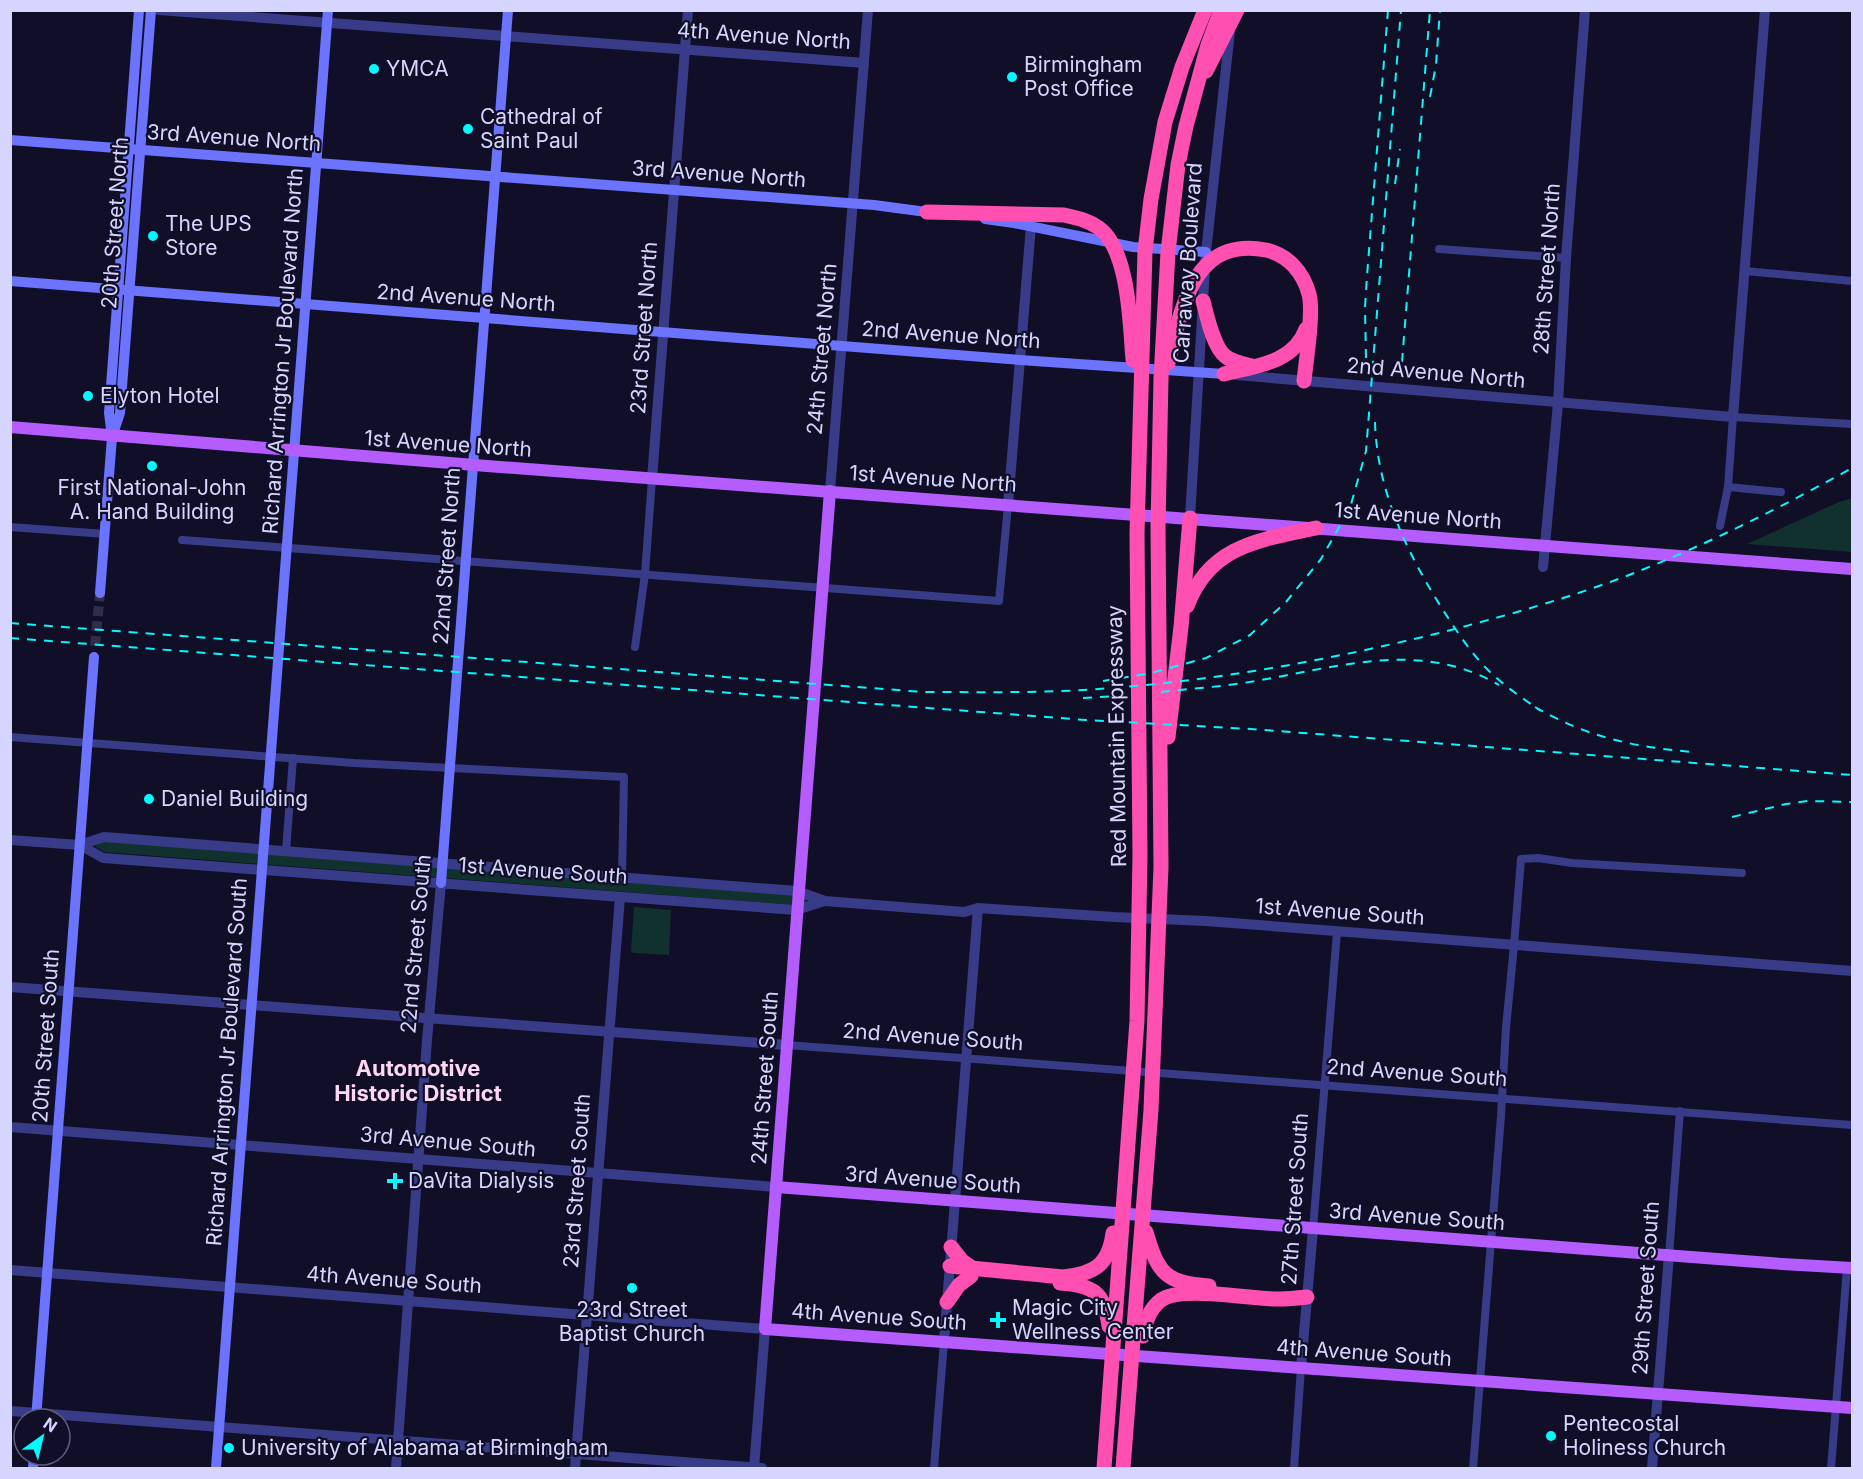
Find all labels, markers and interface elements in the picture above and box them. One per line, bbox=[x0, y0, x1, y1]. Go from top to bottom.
street label: 4th Avenue North bbox=[676, 17, 852, 54]
place label: Birmingham Post Office bbox=[1024, 52, 1142, 101]
place label: YMCA bbox=[386, 56, 449, 81]
marker: YMCA bbox=[367, 62, 381, 76]
marker: Birmingham Post Office bbox=[1005, 70, 1019, 84]
place label: Cathedral of Saint Paul bbox=[480, 104, 603, 153]
street label: 3rd Avenue North bbox=[146, 119, 322, 156]
marker: Cathedral of Saint Paul bbox=[461, 122, 475, 136]
street label: 20th Street North bbox=[96, 136, 133, 310]
street label: 3rd Avenue North bbox=[631, 155, 807, 192]
street label: Carraway Boulevard bbox=[1168, 162, 1207, 364]
street label: Richard Arrington Jr Boulevard North bbox=[257, 167, 308, 535]
street label: 28th Street North bbox=[1528, 182, 1565, 356]
place label: The UPS Store bbox=[165, 211, 252, 260]
marker: The UPS Store bbox=[146, 229, 160, 243]
street label: 23rd Street North bbox=[625, 241, 662, 415]
street label: 24th Street North bbox=[802, 262, 841, 436]
street label: 2nd Avenue North bbox=[376, 279, 556, 316]
street label: 2nd Avenue North bbox=[861, 316, 1041, 353]
street label: 2nd Avenue North bbox=[1345, 352, 1527, 393]
place label: Elyton Hotel bbox=[100, 383, 220, 408]
marker: Elyton Hotel bbox=[81, 389, 95, 403]
street label: 1st Avenue North bbox=[363, 425, 533, 462]
marker: First National-John A. Hand Building bbox=[145, 459, 159, 473]
street label: 1st Avenue North bbox=[848, 460, 1018, 497]
street label: 22nd Street North bbox=[428, 466, 465, 646]
place label: First National-John A. Hand Building bbox=[58, 475, 246, 524]
street label: 1st Avenue North bbox=[1333, 497, 1503, 534]
street label: Red Mountain Expressway bbox=[1102, 605, 1131, 867]
place label: Daniel Building bbox=[161, 786, 308, 811]
marker: Daniel Building bbox=[142, 792, 156, 806]
street label: 1st Avenue South bbox=[457, 852, 629, 889]
street label: 22nd Street South bbox=[395, 853, 436, 1035]
street label: Richard Arrington Jr Boulevard South bbox=[201, 877, 252, 1247]
street label: 1st Avenue South bbox=[1254, 893, 1426, 930]
street label: 20th Street South bbox=[27, 948, 64, 1124]
street label: 24th Street South bbox=[746, 990, 783, 1166]
street label: 2nd Avenue South bbox=[842, 1018, 1024, 1055]
street label: 2nd Avenue South bbox=[1326, 1054, 1508, 1091]
district label: Automotive Historic District bbox=[334, 1055, 502, 1106]
street label: 23rd Street South bbox=[558, 1093, 595, 1269]
street label: 27th Street South bbox=[1276, 1112, 1313, 1286]
street label: 3rd Avenue South bbox=[359, 1121, 537, 1162]
street label: 3rd Avenue South bbox=[844, 1161, 1022, 1198]
place label: DaVita Dialysis bbox=[408, 1168, 554, 1193]
marker: DaVita Dialysis bbox=[386, 1172, 404, 1190]
street label: 3rd Avenue South bbox=[1328, 1198, 1506, 1235]
street label: 29th Street South bbox=[1627, 1200, 1664, 1376]
street label: 4th Avenue South bbox=[305, 1261, 483, 1298]
marker: 23rd Street Baptist Church bbox=[625, 1281, 639, 1295]
place label: Magic City Wellness Center bbox=[1012, 1295, 1174, 1344]
place label: 23rd Street Baptist Church bbox=[559, 1297, 705, 1346]
street label: 4th Avenue South bbox=[790, 1298, 968, 1335]
marker: Magic City Wellness Center bbox=[989, 1311, 1007, 1329]
street label: 4th Avenue South bbox=[1275, 1334, 1453, 1371]
north arrow bbox=[12, 1407, 72, 1467]
place label: Pentecostal Holiness Church bbox=[1563, 1411, 1726, 1460]
text: N bbox=[40, 1413, 61, 1436]
marker: Pentecostal Holiness Church bbox=[1544, 1429, 1558, 1443]
place label: University of Alabama at Birmingham bbox=[241, 1435, 608, 1460]
marker: University of Alabama at Birmingham bbox=[222, 1441, 236, 1455]

